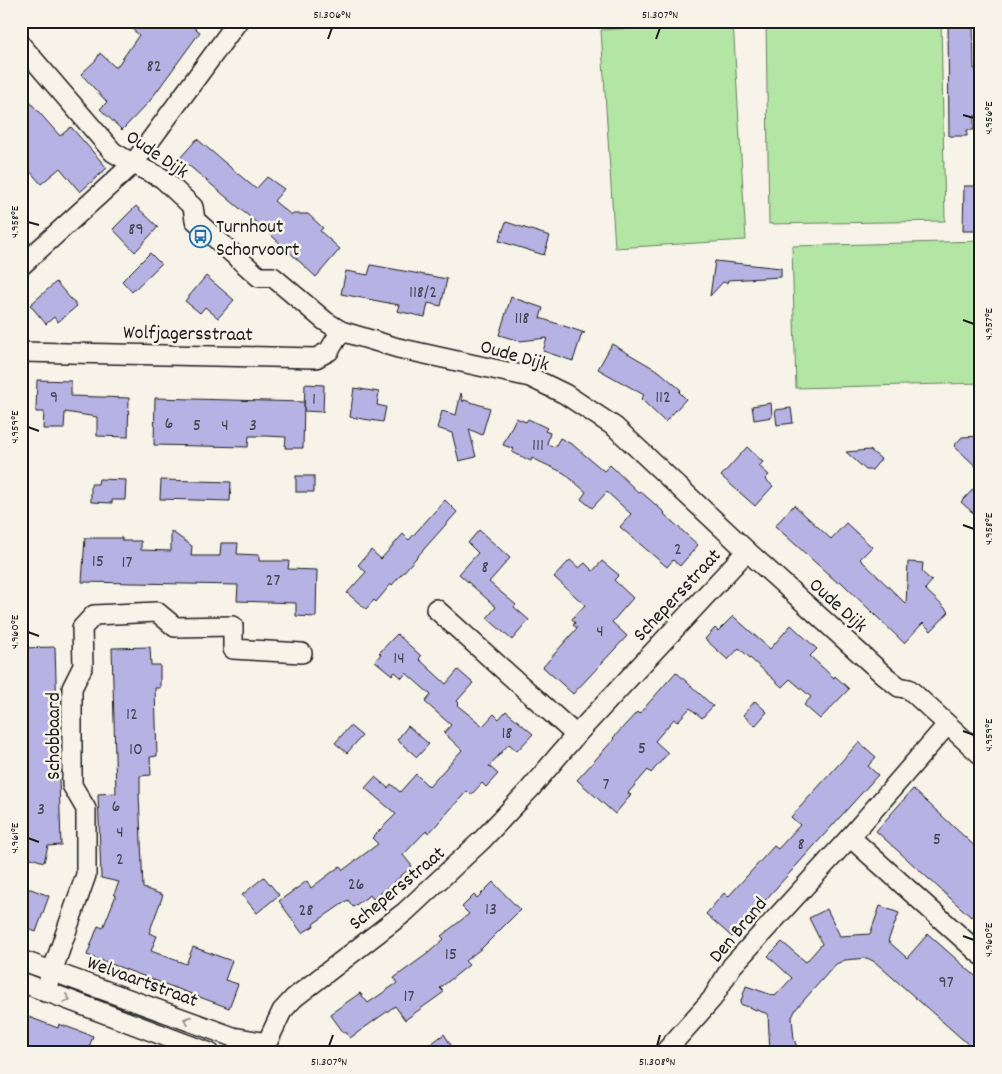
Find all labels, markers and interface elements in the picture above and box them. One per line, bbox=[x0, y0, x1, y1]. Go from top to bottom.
text: 51.306°N bbox=[313, 7, 351, 24]
text: 51.307°N bbox=[642, 7, 678, 24]
house number: 82 bbox=[146, 55, 162, 80]
text: 4.956°E bbox=[981, 101, 998, 135]
street label: Oude Dijk bbox=[119, 124, 193, 187]
text: 4.958°E bbox=[7, 205, 24, 238]
place label: Turnhout Schorvoort bbox=[216, 214, 299, 265]
house number: 89 bbox=[128, 218, 144, 243]
bus stop icon: Turnhout Schorvoort bbox=[188, 224, 212, 248]
house number: 118/2 bbox=[409, 281, 437, 306]
house number: 118 bbox=[514, 307, 530, 332]
text: 4.957°E bbox=[981, 307, 998, 340]
street label: Wolfjagersstraat bbox=[123, 320, 253, 350]
street label: Oude Dijk bbox=[477, 334, 552, 380]
house number: 9 bbox=[50, 386, 58, 411]
house number: 112 bbox=[655, 386, 671, 411]
house number: 1 bbox=[312, 388, 316, 413]
text: 4.959°E bbox=[7, 410, 24, 443]
house number: 6 bbox=[165, 412, 173, 437]
house number: 5 bbox=[193, 414, 201, 439]
house number: 4 bbox=[221, 414, 229, 439]
house number: 3 bbox=[249, 414, 257, 439]
house number: 111 bbox=[532, 434, 544, 459]
text: 4.958°E bbox=[981, 512, 998, 545]
house number: 2 bbox=[674, 538, 682, 563]
street label: Schepersstraat bbox=[628, 543, 729, 649]
house number: 15 bbox=[92, 550, 104, 575]
house number: 17 bbox=[122, 551, 133, 576]
house number: 8 bbox=[481, 556, 489, 581]
house number: 27 bbox=[266, 569, 280, 594]
street label: Oude Dijk bbox=[802, 572, 872, 640]
text: 4.960°E bbox=[7, 614, 24, 649]
house number: 4 bbox=[596, 620, 604, 645]
house number: 14 bbox=[393, 647, 405, 672]
street label: Schobbaard bbox=[41, 692, 69, 780]
house number: 12 bbox=[126, 703, 138, 728]
text: 4.959°E bbox=[981, 718, 998, 751]
house number: 18 bbox=[501, 722, 513, 747]
house number: 5 bbox=[638, 737, 646, 762]
house number: 10 bbox=[129, 738, 143, 763]
house number: 7 bbox=[603, 773, 610, 798]
house number: 6 bbox=[112, 795, 120, 820]
house number: 3 bbox=[37, 798, 45, 823]
house number: 4 bbox=[116, 821, 124, 846]
text: 4.961°E bbox=[7, 822, 24, 853]
house number: 5 bbox=[933, 828, 941, 853]
house number: 8 bbox=[797, 833, 805, 858]
street label: Schepersstraat bbox=[344, 841, 452, 938]
house number: 2 bbox=[116, 848, 124, 873]
house number: 26 bbox=[348, 873, 364, 898]
street label: Den Brand bbox=[704, 892, 775, 970]
house number: 13 bbox=[485, 898, 497, 923]
house number: 28 bbox=[298, 899, 314, 924]
text: 4.960°E bbox=[981, 922, 998, 957]
house number: 15 bbox=[445, 943, 457, 968]
street label: Welvaartstraat bbox=[83, 950, 201, 1016]
house number: 97 bbox=[938, 971, 954, 996]
house number: 17 bbox=[404, 985, 415, 1010]
one-way arrow bbox=[62, 993, 71, 1003]
one-way arrow bbox=[183, 1016, 192, 1026]
text: 51.307°N bbox=[311, 1054, 347, 1071]
text: 51.308°N bbox=[639, 1054, 675, 1071]

